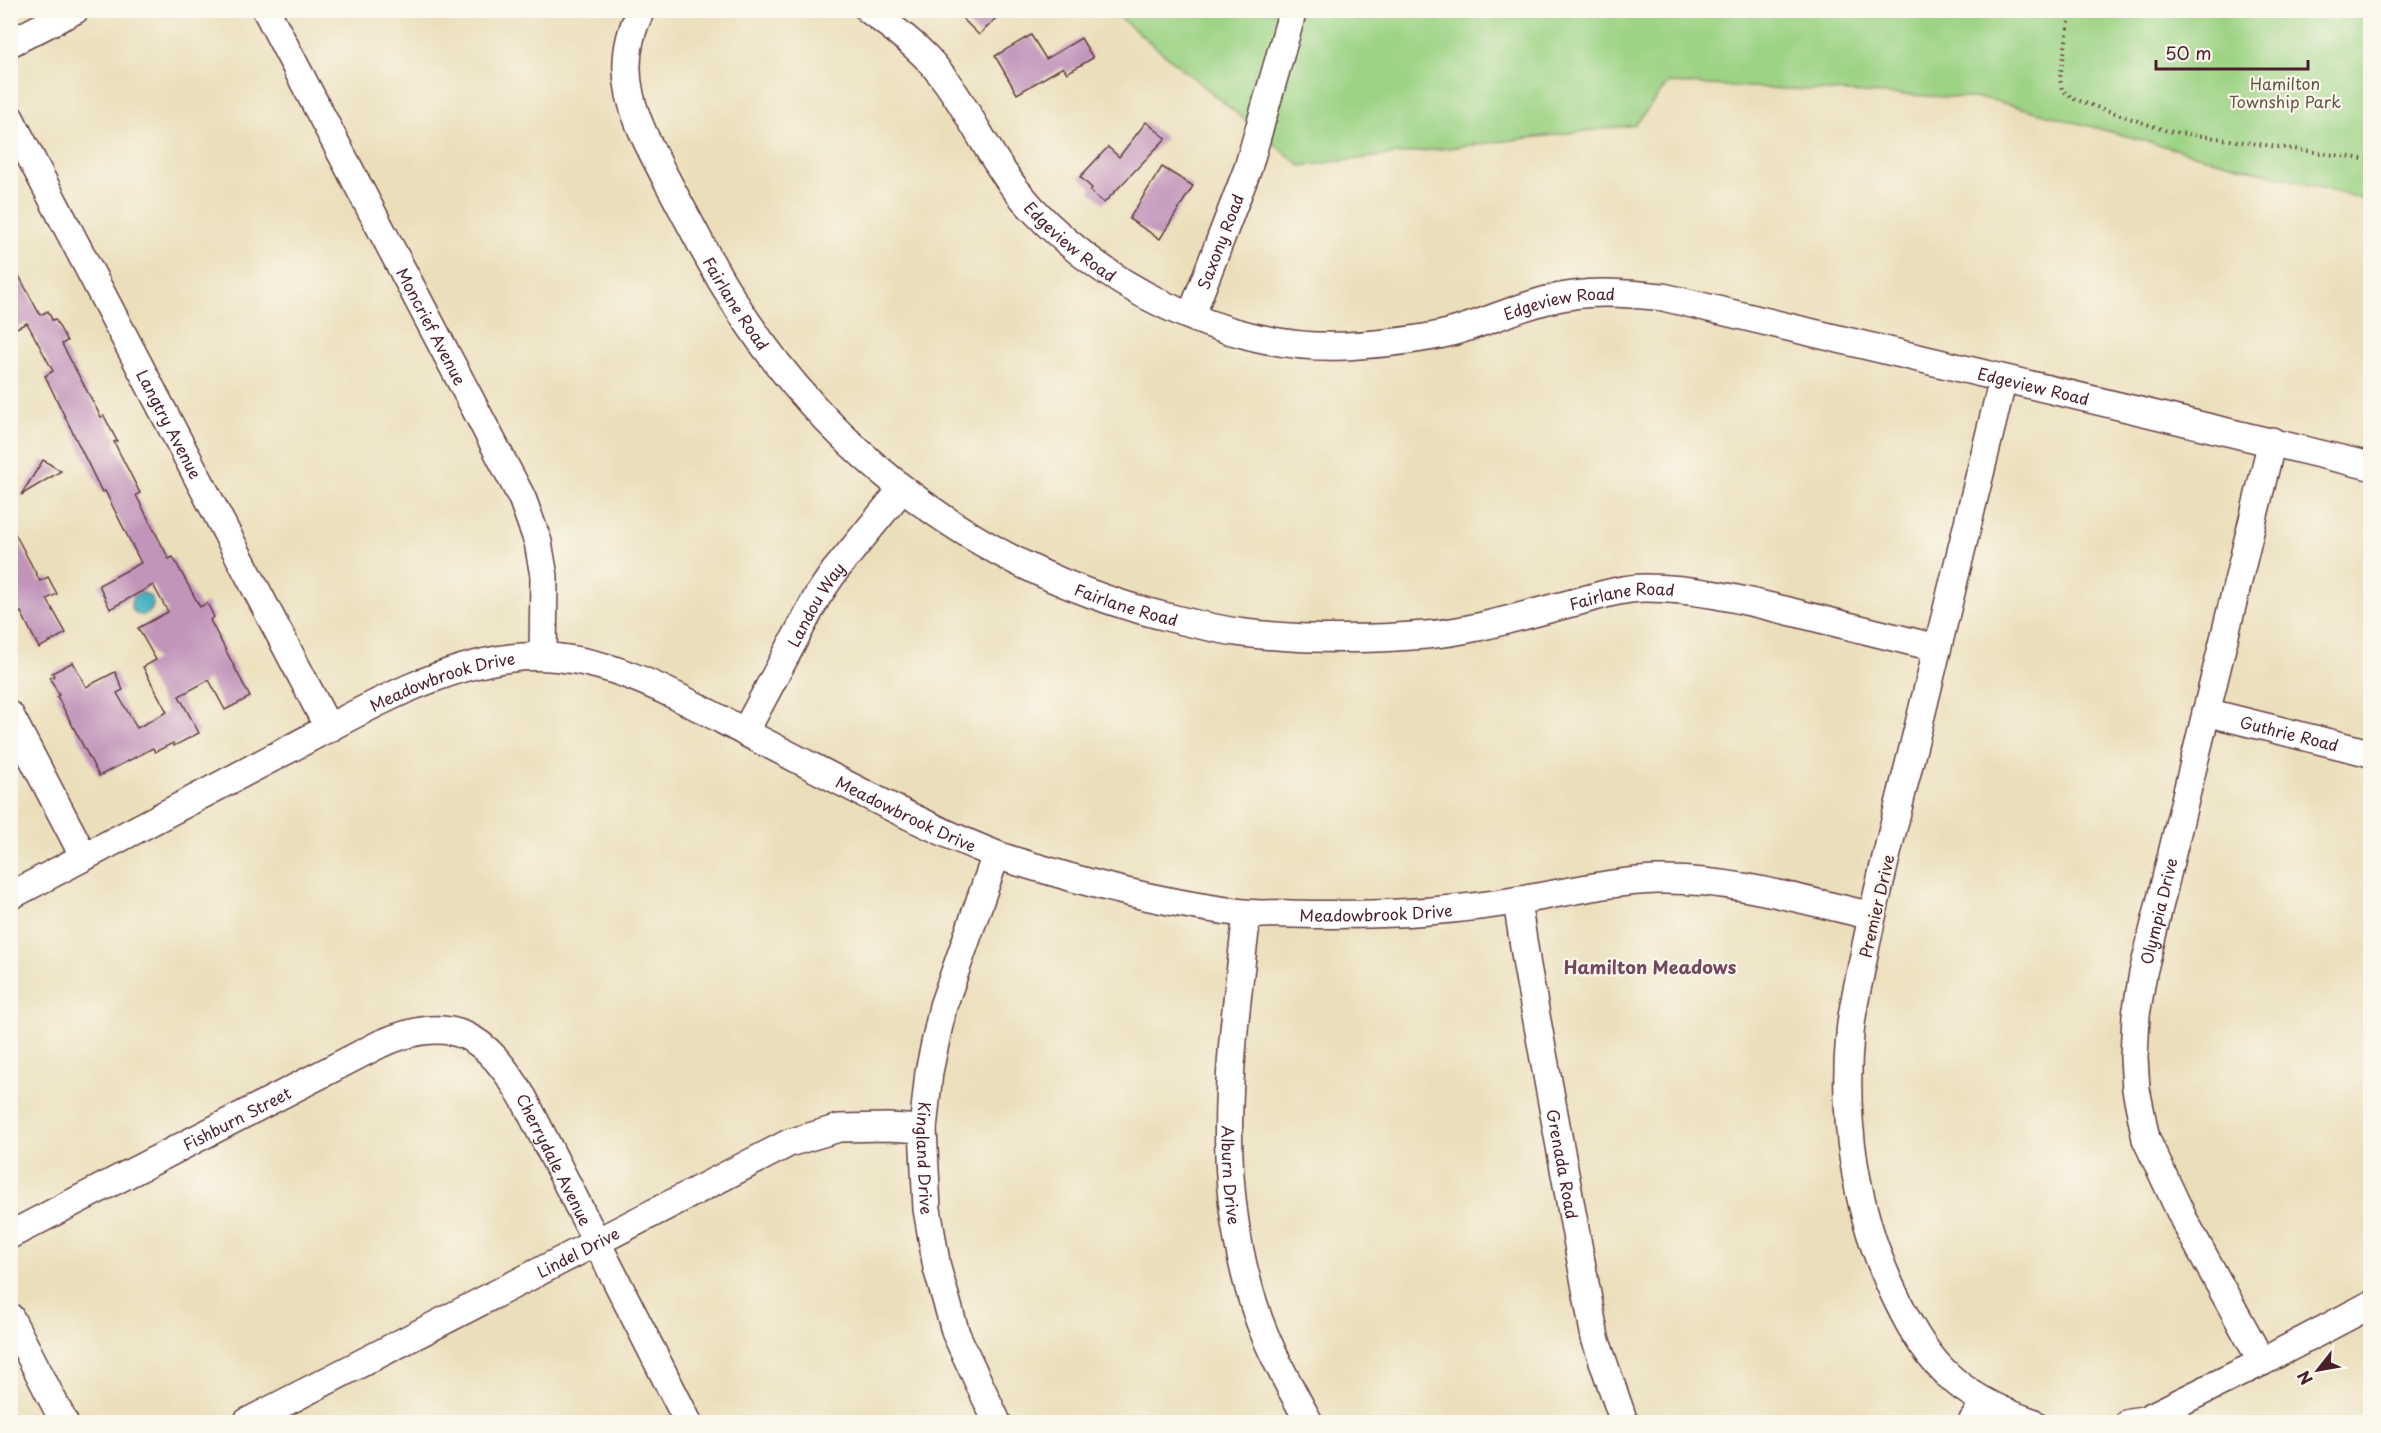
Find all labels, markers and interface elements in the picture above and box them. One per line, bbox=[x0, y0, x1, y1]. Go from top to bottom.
scale bar bbox=[2156, 33, 2308, 71]
text: 50 m bbox=[2165, 39, 2212, 66]
park label: Hamilton Township Park bbox=[2229, 71, 2341, 113]
street label: Saxony Road bbox=[1191, 190, 1249, 292]
street label: Edgeview Road bbox=[1019, 196, 1121, 287]
street label: Fairlane Road bbox=[698, 252, 775, 355]
street label: Moncrief Avenue bbox=[391, 263, 473, 389]
street label: Edgeview Road bbox=[1500, 281, 1615, 325]
street label: Edgeview Road bbox=[1975, 361, 2092, 410]
street label: Langtry Avenue bbox=[131, 365, 208, 483]
street label: Landou Way bbox=[781, 556, 850, 651]
street label: Fairlane Road bbox=[1567, 576, 1675, 615]
street label: Fairlane Road bbox=[1071, 577, 1181, 631]
street label: Meadowbrook Drive bbox=[365, 646, 516, 717]
street label: Guthrie Road bbox=[2238, 709, 2341, 757]
street label: Meadowbrook Drive bbox=[832, 769, 980, 857]
street label: Premier Drive bbox=[1852, 852, 1900, 960]
street label: Olympia Drive bbox=[2134, 855, 2183, 967]
street label: Meadowbrook Drive bbox=[1299, 897, 1453, 927]
district label: Hamilton Meadows bbox=[1564, 953, 1737, 980]
street label: Fishburn Street bbox=[178, 1080, 295, 1156]
street label: Cherrydale Avenue bbox=[511, 1089, 598, 1230]
street label: Kingland Drive bbox=[911, 1101, 940, 1216]
street label: Grenada Road bbox=[1541, 1107, 1585, 1221]
street label: Alburn Drive bbox=[1217, 1126, 1247, 1226]
street label: Lindel Drive bbox=[532, 1220, 623, 1283]
north arrow bbox=[2288, 1340, 2348, 1400]
text: N bbox=[2291, 1367, 2318, 1390]

